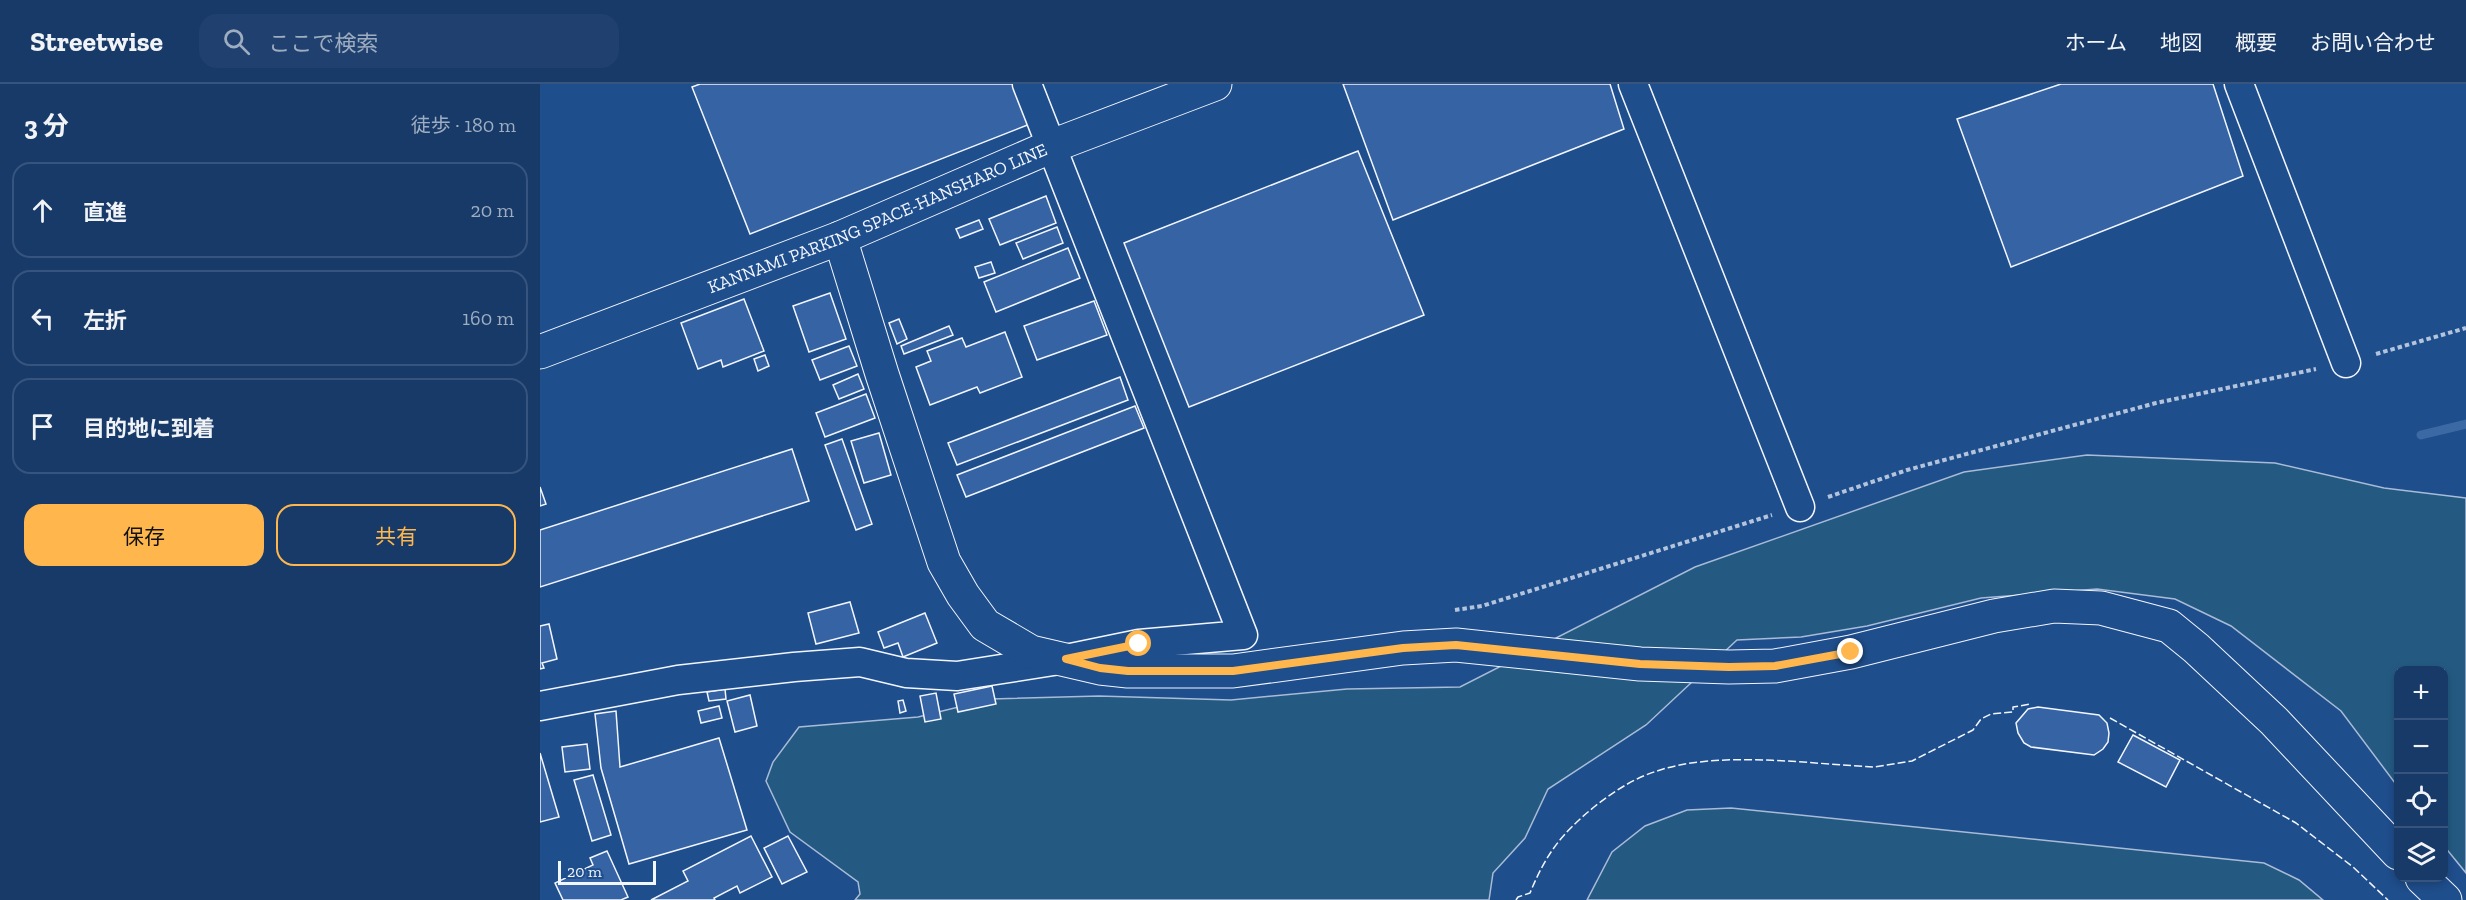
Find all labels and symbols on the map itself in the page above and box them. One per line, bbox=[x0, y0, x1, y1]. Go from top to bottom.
street label: KANNAMI PARKING SPACE-HANSHARO LINE bbox=[705, 138, 1051, 298]
route start bbox=[1125, 630, 1151, 656]
route end bbox=[1837, 638, 1863, 664]
scale bar bbox=[558, 858, 656, 886]

